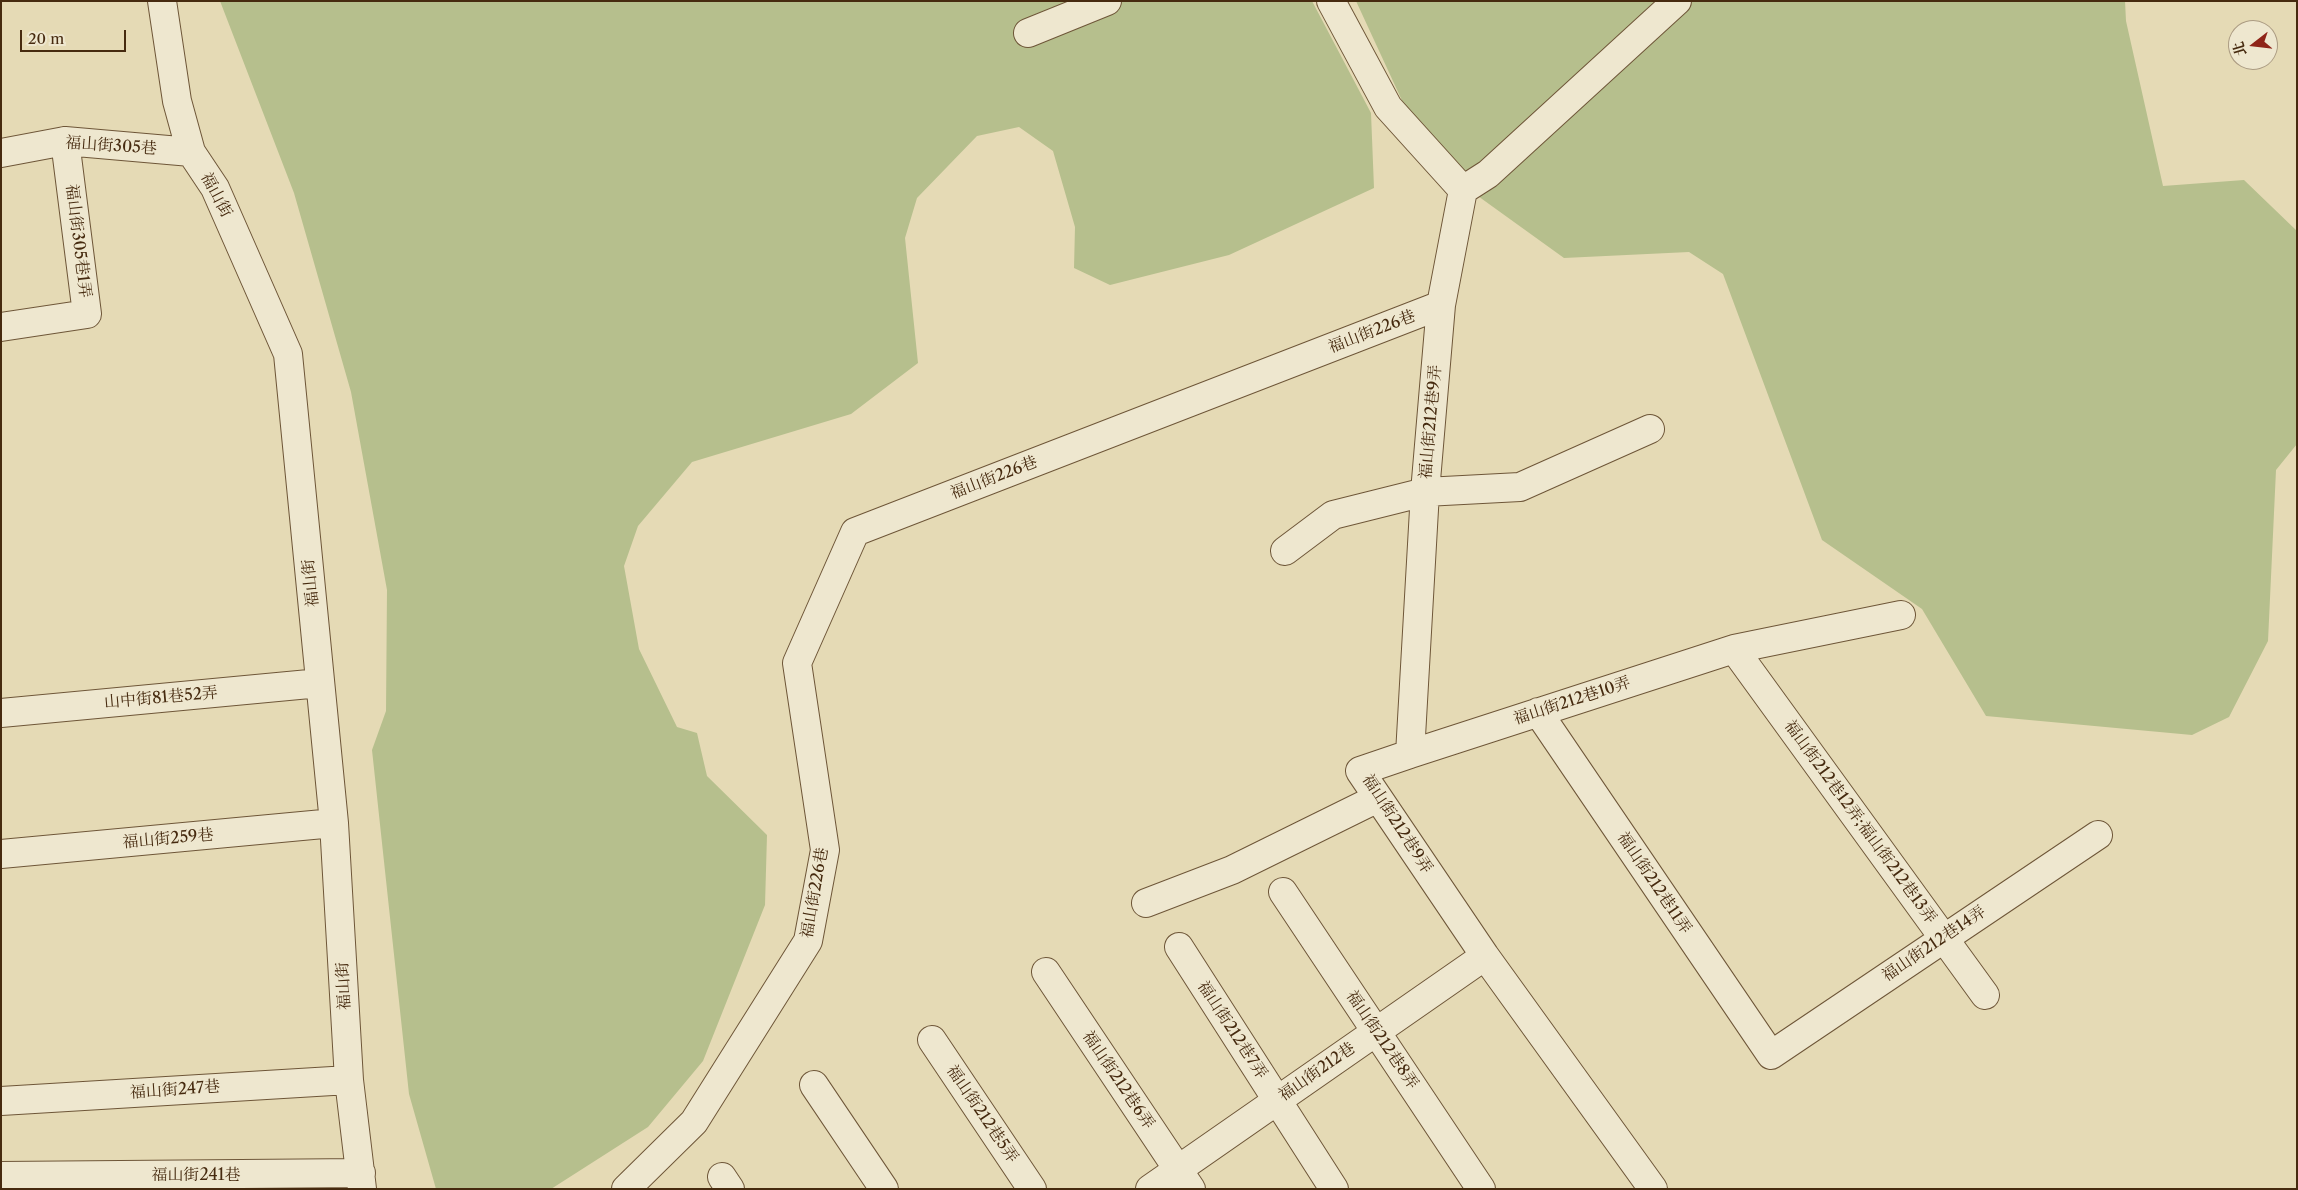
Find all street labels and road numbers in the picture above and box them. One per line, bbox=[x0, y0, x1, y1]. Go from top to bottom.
street label: 福山街305巷 bbox=[65, 133, 157, 159]
street label: 福山街 bbox=[196, 169, 236, 221]
street label: 福山街305巷1弄 bbox=[62, 183, 94, 299]
street label: 福山街226巷 bbox=[1326, 307, 1418, 357]
street label: 福山街212巷9弄 bbox=[1416, 364, 1446, 480]
street label: 福山街226巷 bbox=[948, 453, 1040, 503]
street label: 福山街 bbox=[299, 558, 323, 608]
street label: 福山街212巷10弄 bbox=[1511, 673, 1633, 729]
street label: 山中街81巷52弄 bbox=[103, 683, 219, 713]
street label: 福山街212巷12弄;福山街212巷13弄 bbox=[1780, 717, 1940, 927]
street label: 福山街212巷9弄 bbox=[1358, 771, 1436, 877]
street label: 福山街259巷 bbox=[122, 825, 214, 853]
street label: 福山街212巷11弄 bbox=[1613, 828, 1695, 938]
street label: 福山街226巷 bbox=[798, 846, 832, 940]
street label: 福山街212巷14弄 bbox=[1878, 902, 1990, 986]
street label: 福山街 bbox=[333, 962, 355, 1010]
street label: 福山街212巷7弄 bbox=[1193, 977, 1271, 1083]
street label: 福山街212巷8弄 bbox=[1342, 987, 1422, 1093]
street label: 福山街212巷6弄 bbox=[1078, 1027, 1158, 1133]
street label: 福山街212巷 bbox=[1275, 1039, 1359, 1105]
street label: 福山街212巷5弄 bbox=[942, 1061, 1022, 1167]
street label: 福山街247巷 bbox=[129, 1077, 221, 1103]
street label: 福山街241巷 bbox=[151, 1165, 241, 1185]

